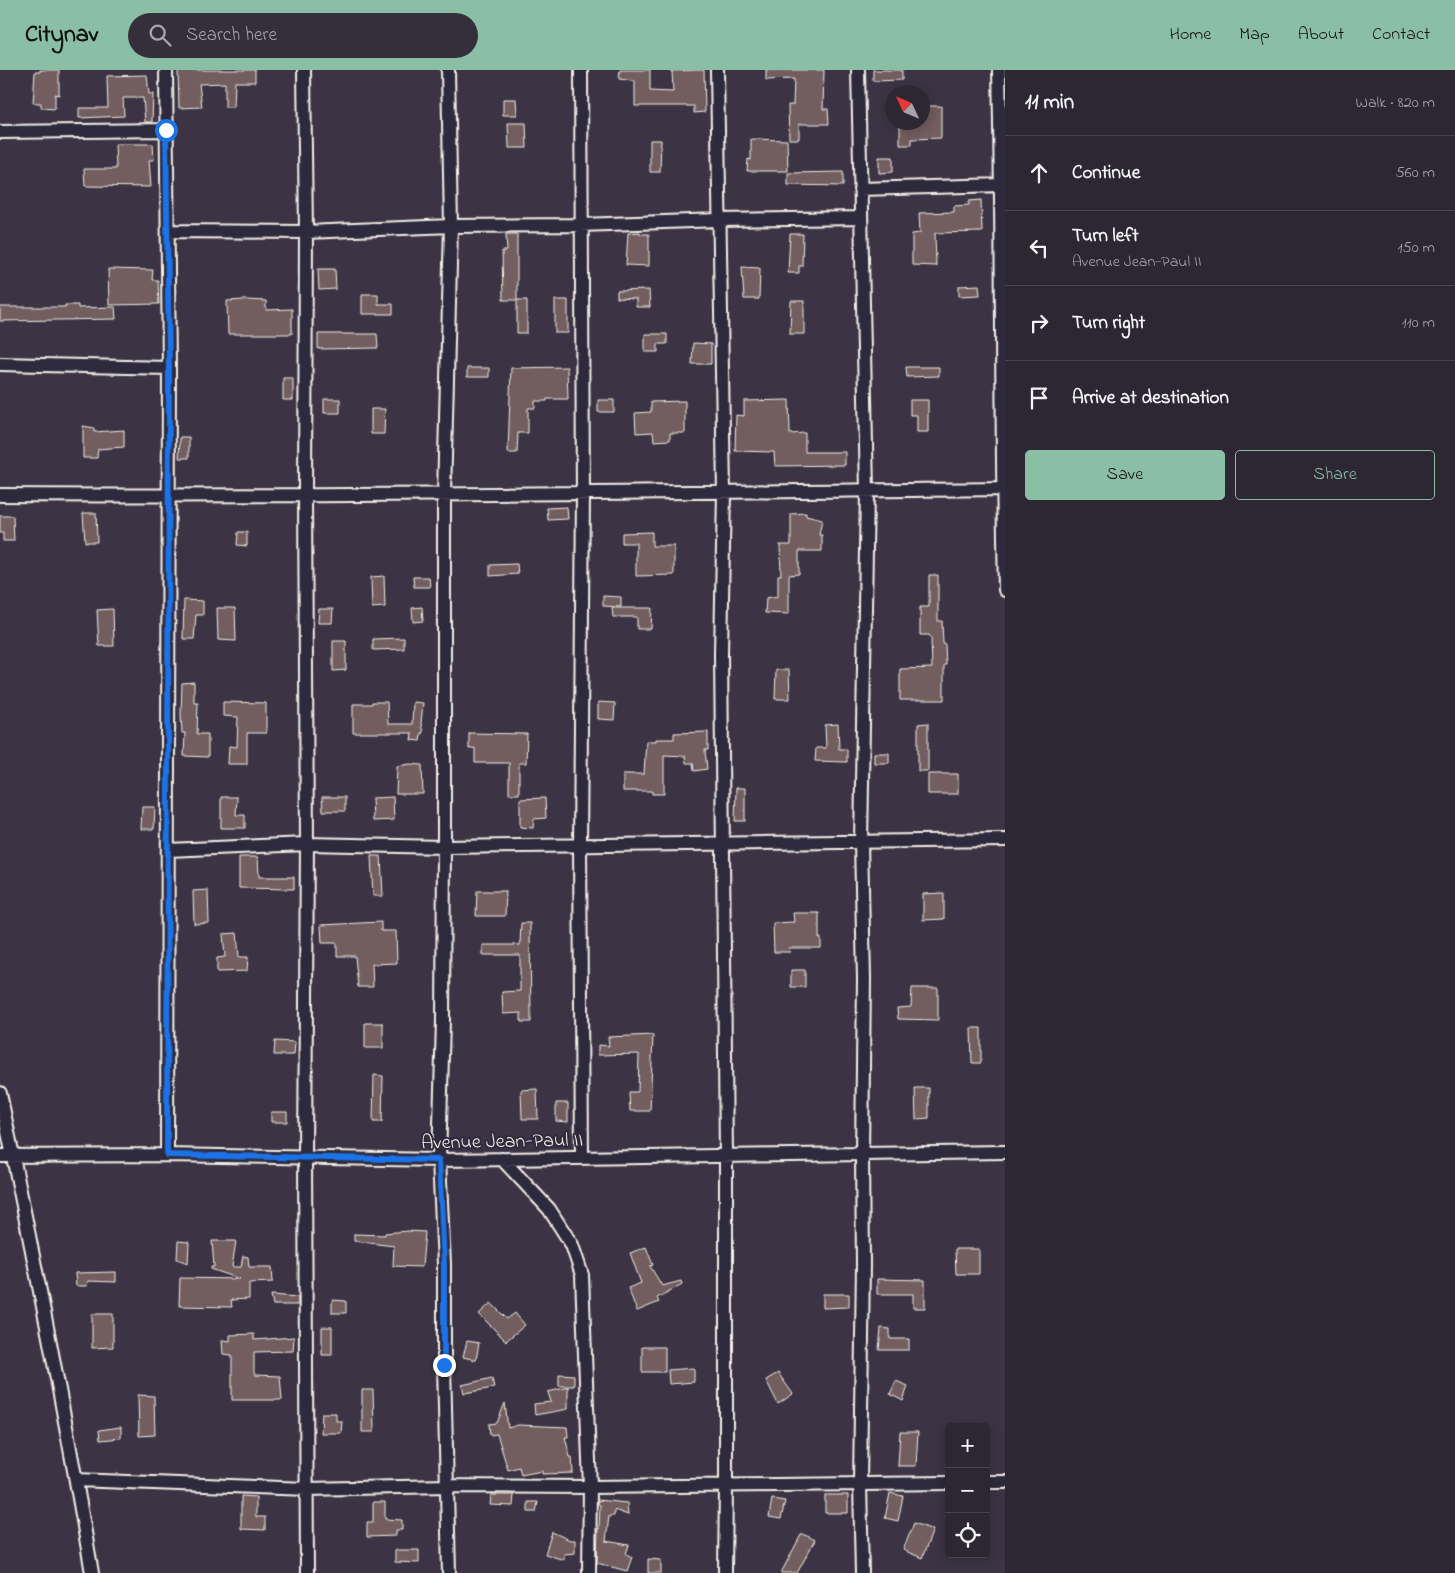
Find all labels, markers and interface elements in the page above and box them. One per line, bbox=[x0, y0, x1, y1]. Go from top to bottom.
search box bbox=[128, 13, 478, 58]
text: Citynav bbox=[25, 18, 98, 53]
icon: search bbox=[146, 21, 174, 49]
text: Search here bbox=[186, 22, 277, 49]
text: Home bbox=[1170, 22, 1211, 48]
text: Map bbox=[1239, 22, 1270, 48]
text: About bbox=[1298, 22, 1344, 48]
text: Contact bbox=[1372, 22, 1430, 48]
north arrow bbox=[885, 85, 930, 130]
text: 11 min bbox=[1025, 88, 1074, 118]
text: Walk · 820 m bbox=[1356, 91, 1435, 115]
route start bbox=[155, 119, 178, 142]
icon: ahead bbox=[1025, 159, 1053, 187]
text: Continue bbox=[1072, 160, 1140, 187]
text: 560 m bbox=[1395, 161, 1435, 185]
text: Turn left bbox=[1072, 223, 1139, 250]
icon: left bbox=[1025, 234, 1053, 262]
text: 150 m bbox=[1397, 236, 1435, 260]
text: Avenue Jean-Paul II bbox=[1072, 250, 1202, 274]
icon: right bbox=[1025, 309, 1053, 337]
text: Turn right bbox=[1072, 310, 1145, 337]
text: 110 m bbox=[1401, 311, 1435, 335]
icon: arrive bbox=[1025, 384, 1053, 412]
text: Arrive at destination bbox=[1072, 385, 1229, 412]
button: Save bbox=[1025, 450, 1225, 500]
button: Share bbox=[1235, 450, 1435, 500]
street label: Avenue Jean-Paul II bbox=[421, 1127, 583, 1158]
route end bbox=[433, 1354, 456, 1377]
map controls bbox=[945, 1423, 990, 1558]
button: + bbox=[945, 1423, 990, 1468]
button: − bbox=[945, 1468, 990, 1513]
button: locate bbox=[945, 1513, 990, 1558]

